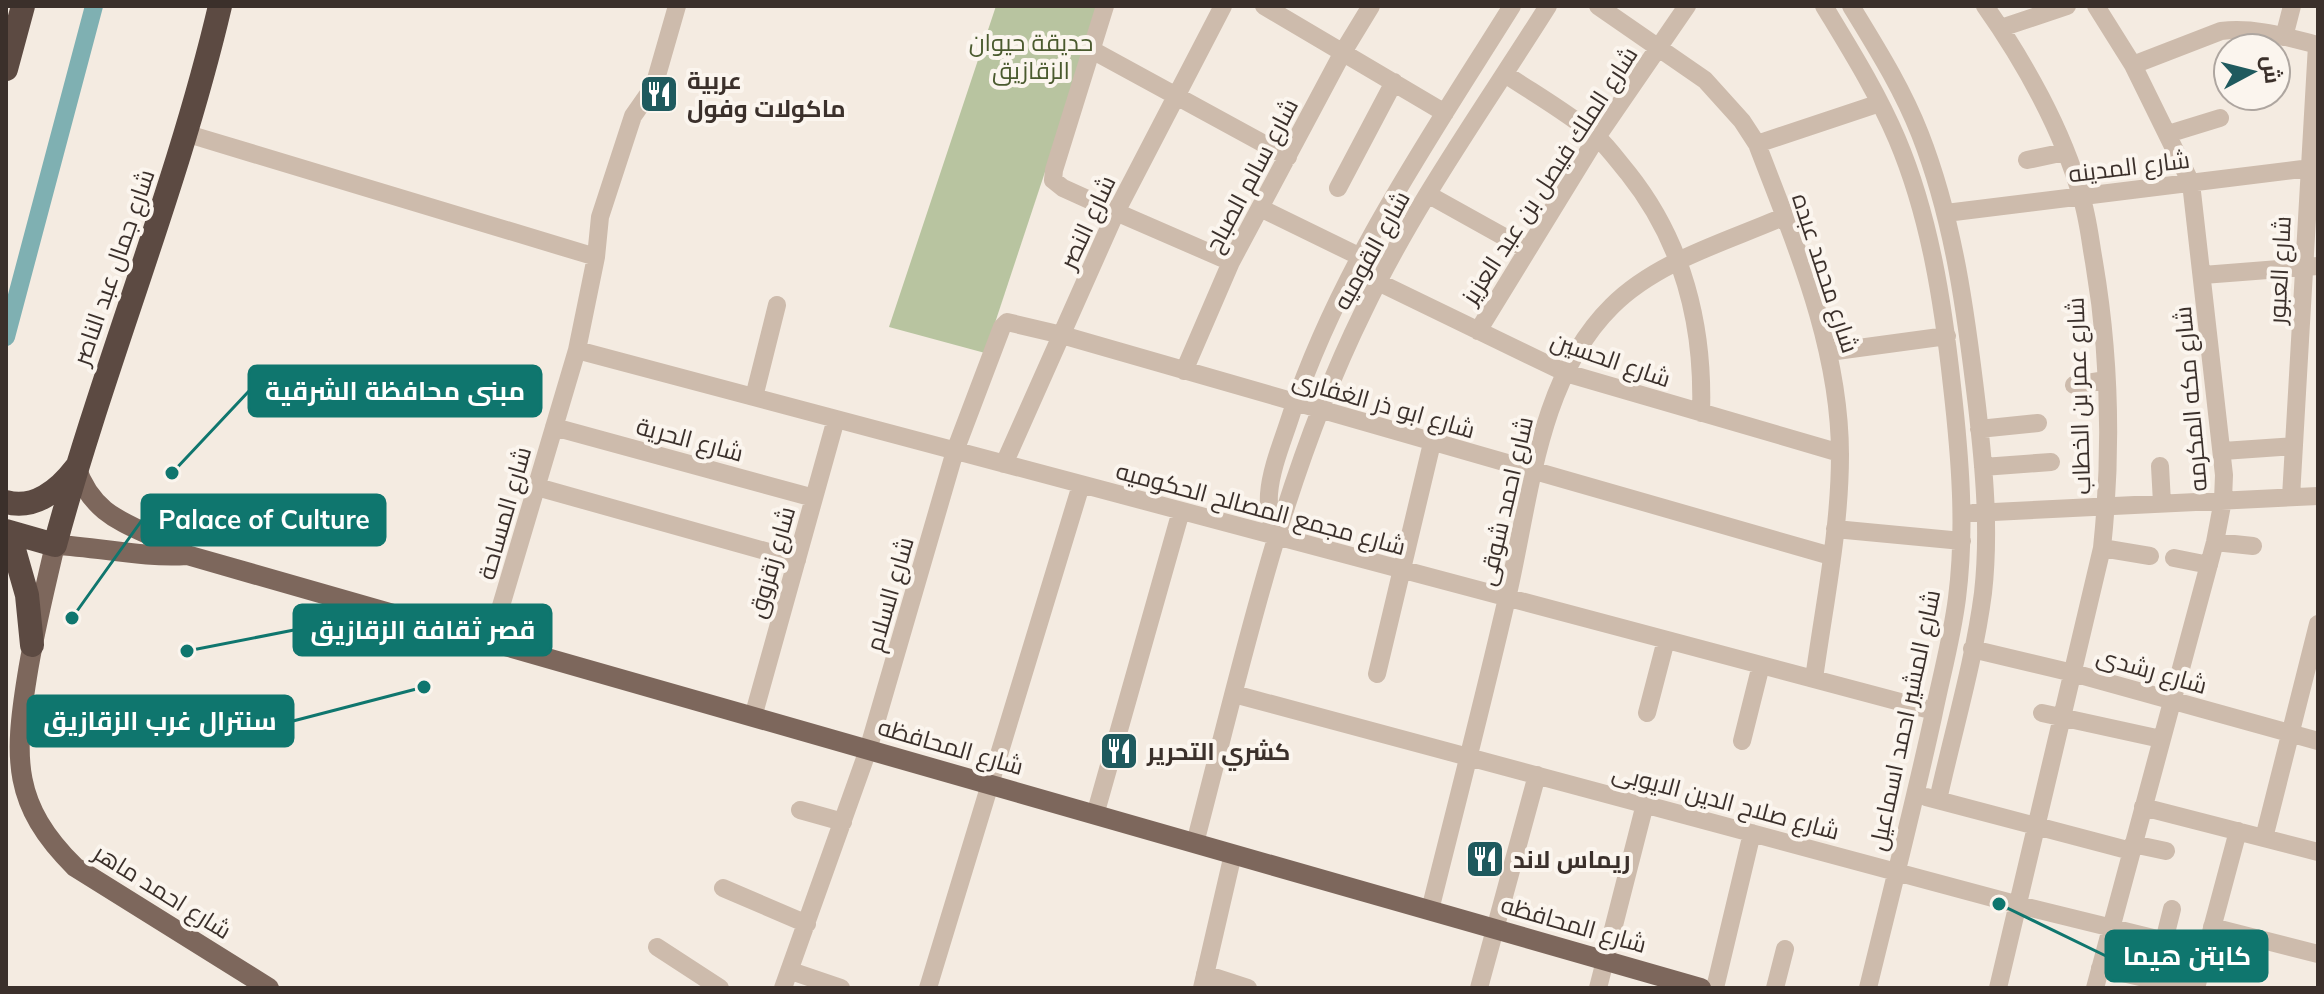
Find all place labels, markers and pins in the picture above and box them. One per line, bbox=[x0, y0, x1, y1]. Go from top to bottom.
place label: عربية ماكولات وفول bbox=[687, 65, 846, 123]
restaurant icon: عربية ماكولات وفول bbox=[638, 73, 680, 115]
callout: مبنى محافظة الشرقية bbox=[249, 366, 541, 416]
callout: Palace of Culture bbox=[142, 495, 385, 545]
callout: قصر ثقافة الزقازيق bbox=[294, 605, 551, 655]
callout: سنترال غرب الزقازيق bbox=[28, 696, 293, 746]
restaurant icon: كشري التحرير bbox=[1098, 730, 1140, 772]
place label: كشري التحرير bbox=[1146, 736, 1290, 771]
restaurant icon: ريماس لاند bbox=[1464, 838, 1506, 880]
place label: ريماس لاند bbox=[1513, 844, 1631, 874]
callout: كابتن هيما bbox=[2106, 931, 2267, 981]

